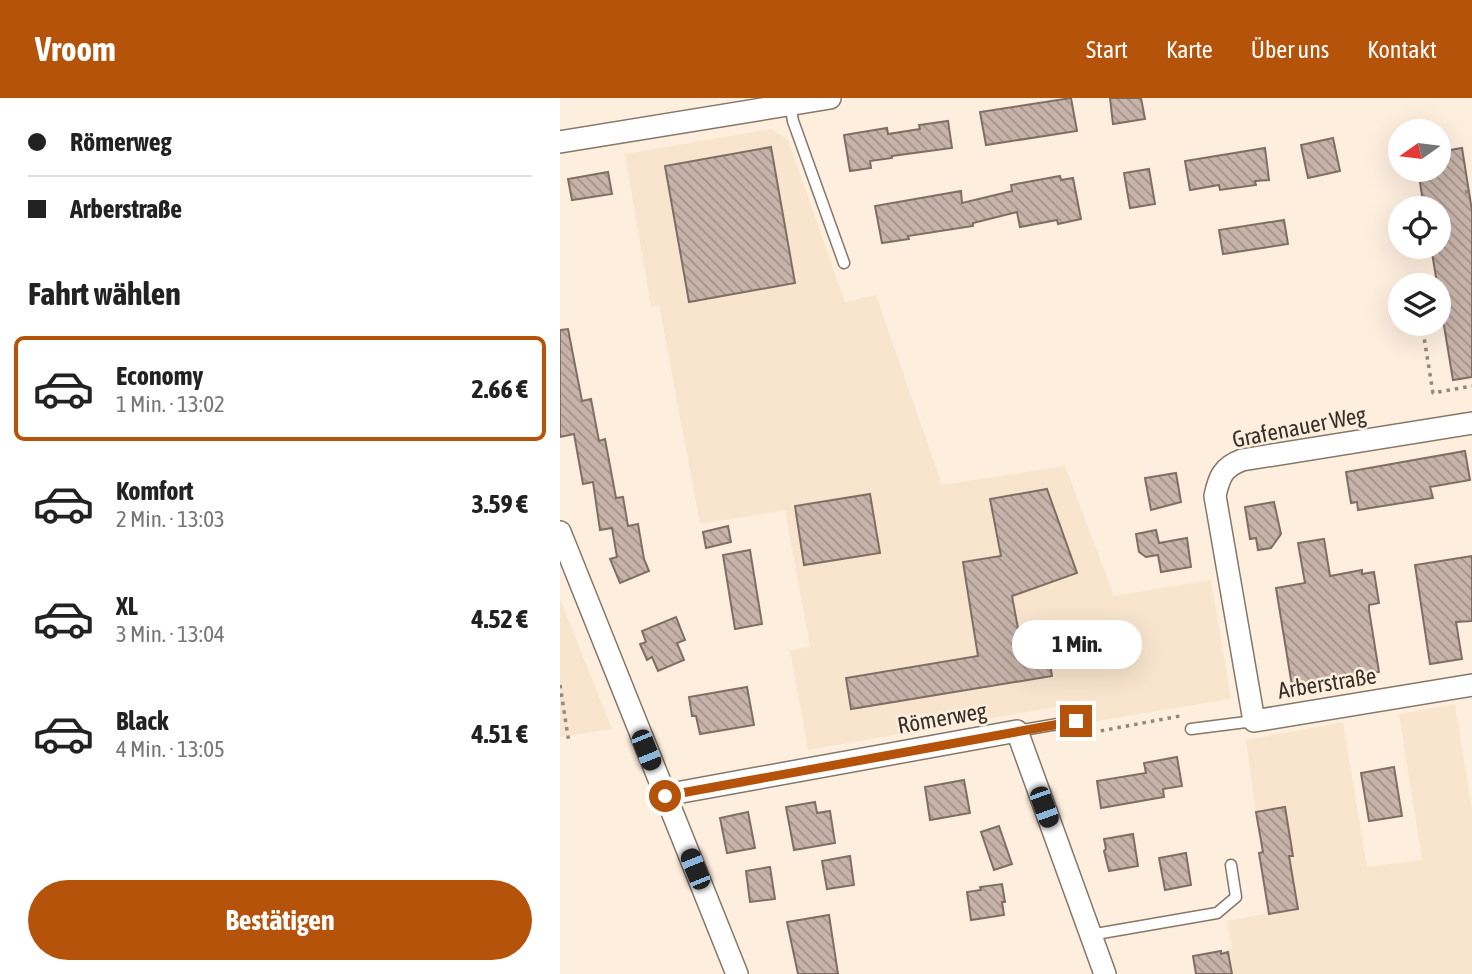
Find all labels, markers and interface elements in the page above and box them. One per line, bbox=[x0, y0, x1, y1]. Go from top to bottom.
text: Vroom bbox=[35, 30, 116, 68]
text: Start bbox=[1086, 36, 1128, 63]
text: Karte bbox=[1166, 36, 1213, 63]
text: Über uns bbox=[1251, 36, 1329, 63]
text: Kontakt bbox=[1367, 36, 1437, 63]
north arrow bbox=[1388, 119, 1451, 182]
map controls bbox=[1388, 119, 1451, 336]
text: Römerweg bbox=[70, 127, 172, 157]
text: Arberstraße bbox=[70, 194, 182, 224]
button: locate bbox=[1388, 196, 1451, 259]
button: layers bbox=[1388, 273, 1451, 336]
text: Fahrt wählen bbox=[28, 275, 181, 312]
icon: car bbox=[32, 357, 95, 420]
text: Economy bbox=[116, 361, 203, 391]
text: 2.66 € bbox=[471, 374, 528, 404]
text: 1 Min. · 13:02 bbox=[116, 391, 225, 417]
street label: Grafenauer Weg bbox=[1230, 401, 1368, 453]
icon: car bbox=[32, 472, 95, 535]
text: Komfort bbox=[116, 476, 193, 506]
text: 3.59 € bbox=[471, 489, 528, 519]
text: 2 Min. · 13:03 bbox=[116, 506, 225, 532]
icon: car bbox=[32, 587, 95, 650]
text: XL bbox=[116, 591, 138, 621]
text: 4.52 € bbox=[471, 604, 528, 634]
callout: 1 Min. bbox=[1011, 620, 1141, 668]
text: 3 Min. · 13:04 bbox=[116, 621, 225, 647]
text: 1 Min. bbox=[1052, 631, 1102, 657]
street label: Arberstraße bbox=[1276, 662, 1378, 704]
street label: Römerweg bbox=[895, 697, 989, 739]
icon: car bbox=[32, 702, 95, 765]
route end bbox=[1060, 705, 1092, 737]
text: Black bbox=[116, 706, 168, 736]
text: 4.51 € bbox=[471, 719, 528, 749]
car bbox=[629, 727, 664, 773]
text: 4 Min. · 13:05 bbox=[116, 736, 225, 762]
route start bbox=[649, 780, 681, 812]
car bbox=[1027, 784, 1062, 830]
car bbox=[678, 846, 713, 892]
button: Bestätigen bbox=[28, 880, 532, 960]

